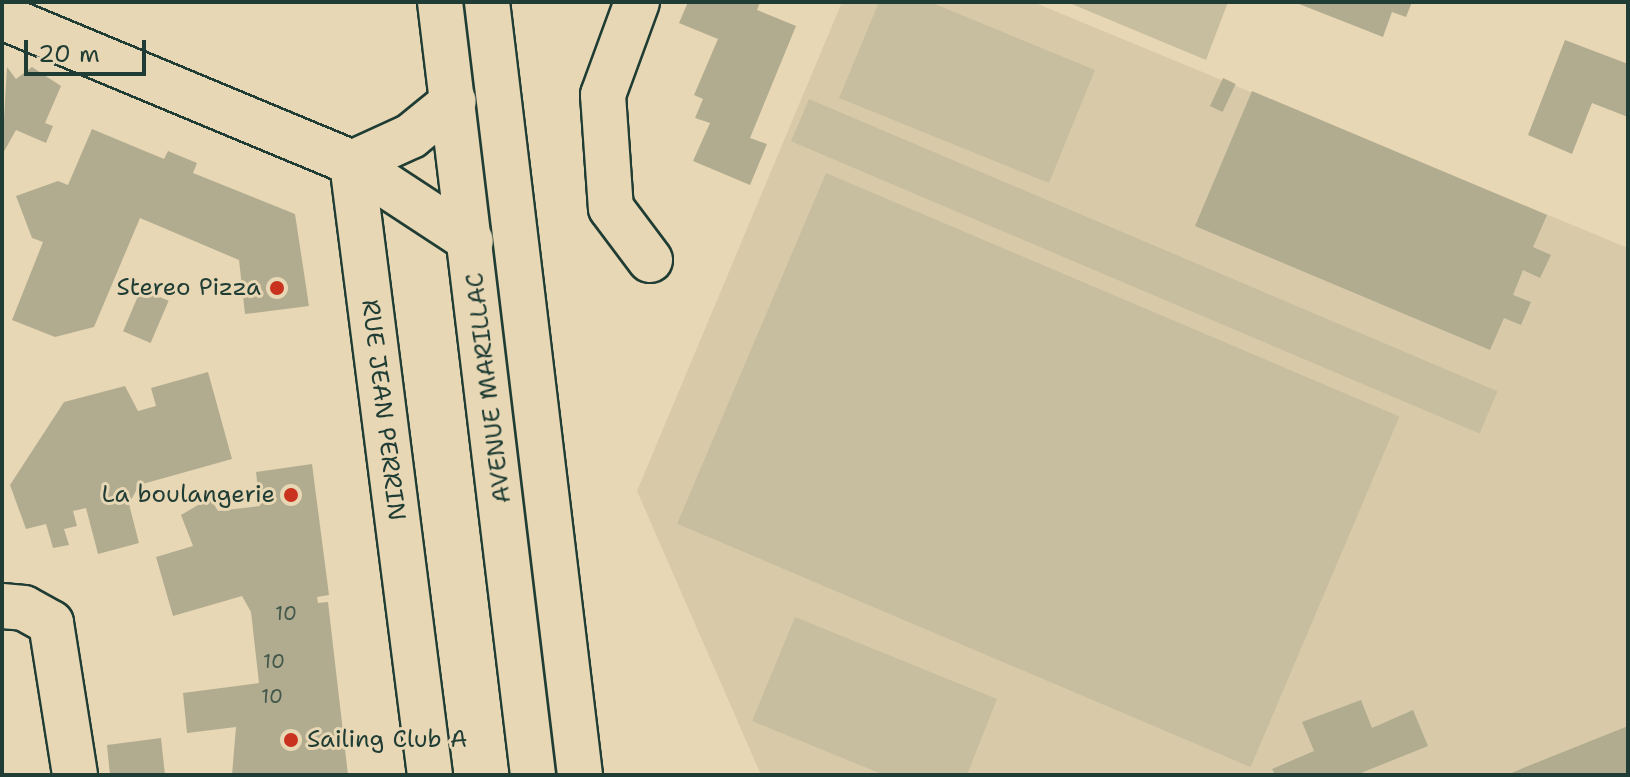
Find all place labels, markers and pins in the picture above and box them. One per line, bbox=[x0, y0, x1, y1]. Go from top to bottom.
place label: Stereo Pizza bbox=[117, 274, 261, 302]
marker: Stereo Pizza bbox=[268, 279, 286, 297]
place label: La boulangerie bbox=[102, 481, 275, 509]
marker: La boulangerie bbox=[282, 486, 300, 504]
place label: Sailing Club A bbox=[307, 726, 467, 754]
marker: Sailing Club A bbox=[282, 731, 300, 749]

